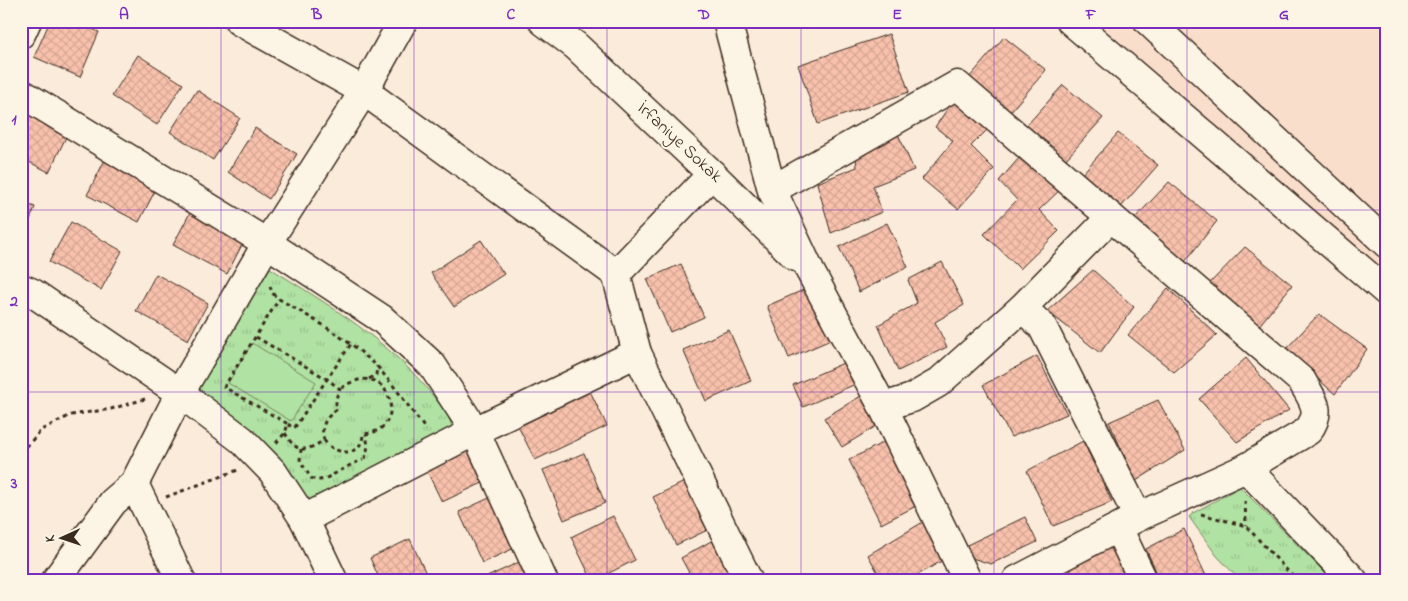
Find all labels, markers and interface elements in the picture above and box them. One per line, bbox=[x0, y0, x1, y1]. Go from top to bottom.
text: A bbox=[119, 3, 129, 27]
text: B bbox=[311, 3, 323, 27]
text: C bbox=[507, 3, 516, 27]
text: D bbox=[697, 3, 710, 27]
text: E bbox=[892, 3, 902, 27]
text: F bbox=[1085, 3, 1097, 27]
text: G bbox=[1279, 3, 1289, 27]
street label: İrfaniye Sokak bbox=[630, 97, 728, 190]
text: 1 bbox=[11, 108, 17, 132]
text: 2 bbox=[9, 290, 18, 314]
text: 3 bbox=[10, 472, 18, 496]
north arrow bbox=[38, 514, 88, 564]
text: K bbox=[40, 533, 61, 543]

